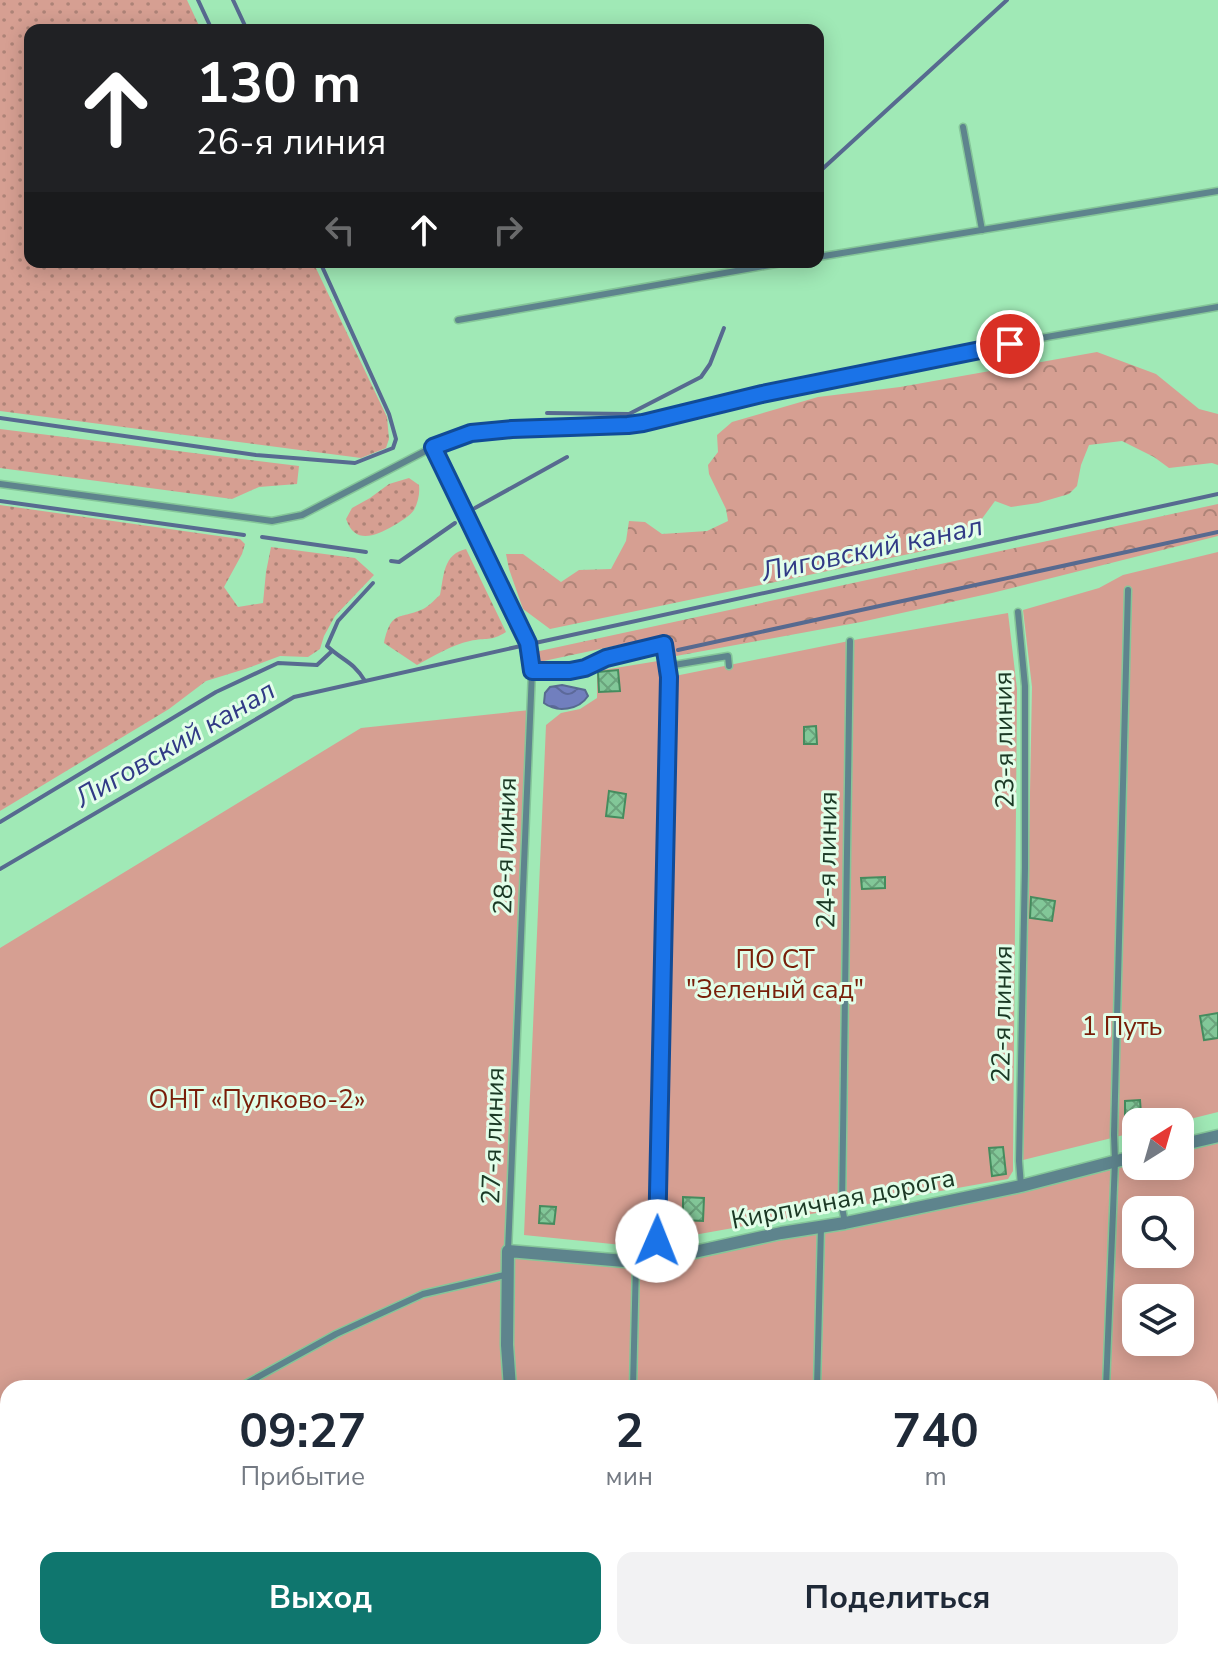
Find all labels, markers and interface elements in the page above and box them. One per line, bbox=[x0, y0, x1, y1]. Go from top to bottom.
text: 130 m bbox=[196, 45, 361, 122]
icon: ahead bbox=[64, 56, 168, 160]
text: 26-я линия bbox=[196, 118, 386, 167]
icon: left bbox=[318, 208, 362, 252]
icon: ahead bbox=[402, 208, 446, 252]
icon: right bbox=[486, 208, 530, 252]
pin bbox=[976, 310, 1044, 378]
icon: arrive bbox=[988, 322, 1032, 366]
water label: Лиговский канал bbox=[757, 507, 986, 591]
water label: Лиговский канал bbox=[67, 671, 282, 817]
street label: 23-я линия bbox=[985, 671, 1023, 809]
street label: 28-я линия bbox=[485, 777, 525, 915]
street label: 24-я линия bbox=[808, 791, 846, 929]
park label: ПО СТ "Зеленый сад" bbox=[686, 942, 864, 1007]
street label: 22-я линия bbox=[983, 945, 1021, 1083]
park label: 1 Путь bbox=[1081, 1009, 1163, 1044]
street label: 27-я линия bbox=[473, 1067, 513, 1205]
park label: ОНТ «Пулково-2» bbox=[149, 1082, 365, 1117]
north arrow bbox=[1122, 1108, 1194, 1180]
map controls bbox=[1122, 1108, 1194, 1356]
street label: Кирпичная дорога bbox=[728, 1160, 958, 1238]
button: search bbox=[1122, 1196, 1194, 1268]
position arrow bbox=[615, 1199, 699, 1283]
button: layers bbox=[1122, 1284, 1194, 1356]
text: 09:27 bbox=[239, 1398, 366, 1464]
text: 2 bbox=[615, 1398, 644, 1464]
text: 740 bbox=[892, 1398, 979, 1464]
text: Прибытие bbox=[240, 1459, 365, 1494]
text: мин bbox=[606, 1459, 653, 1494]
text: m bbox=[924, 1459, 947, 1494]
button: Выход bbox=[40, 1552, 601, 1644]
button: Поделиться bbox=[617, 1552, 1178, 1644]

